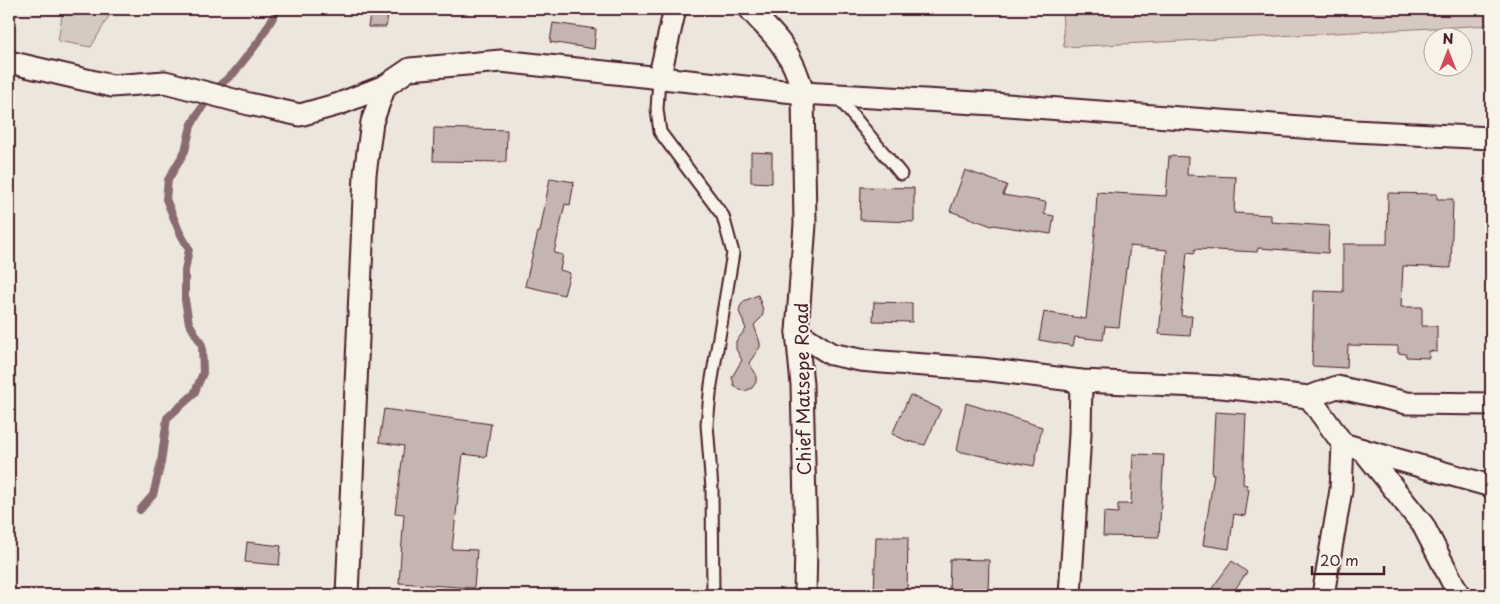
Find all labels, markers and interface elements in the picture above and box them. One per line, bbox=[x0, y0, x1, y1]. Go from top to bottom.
north arrow bbox=[1422, 28, 1472, 78]
text: N bbox=[1442, 28, 1454, 49]
street label: Chief Matsepe Road bbox=[787, 302, 817, 476]
scale bar bbox=[1312, 544, 1385, 576]
text: 20 m bbox=[1320, 548, 1359, 571]

